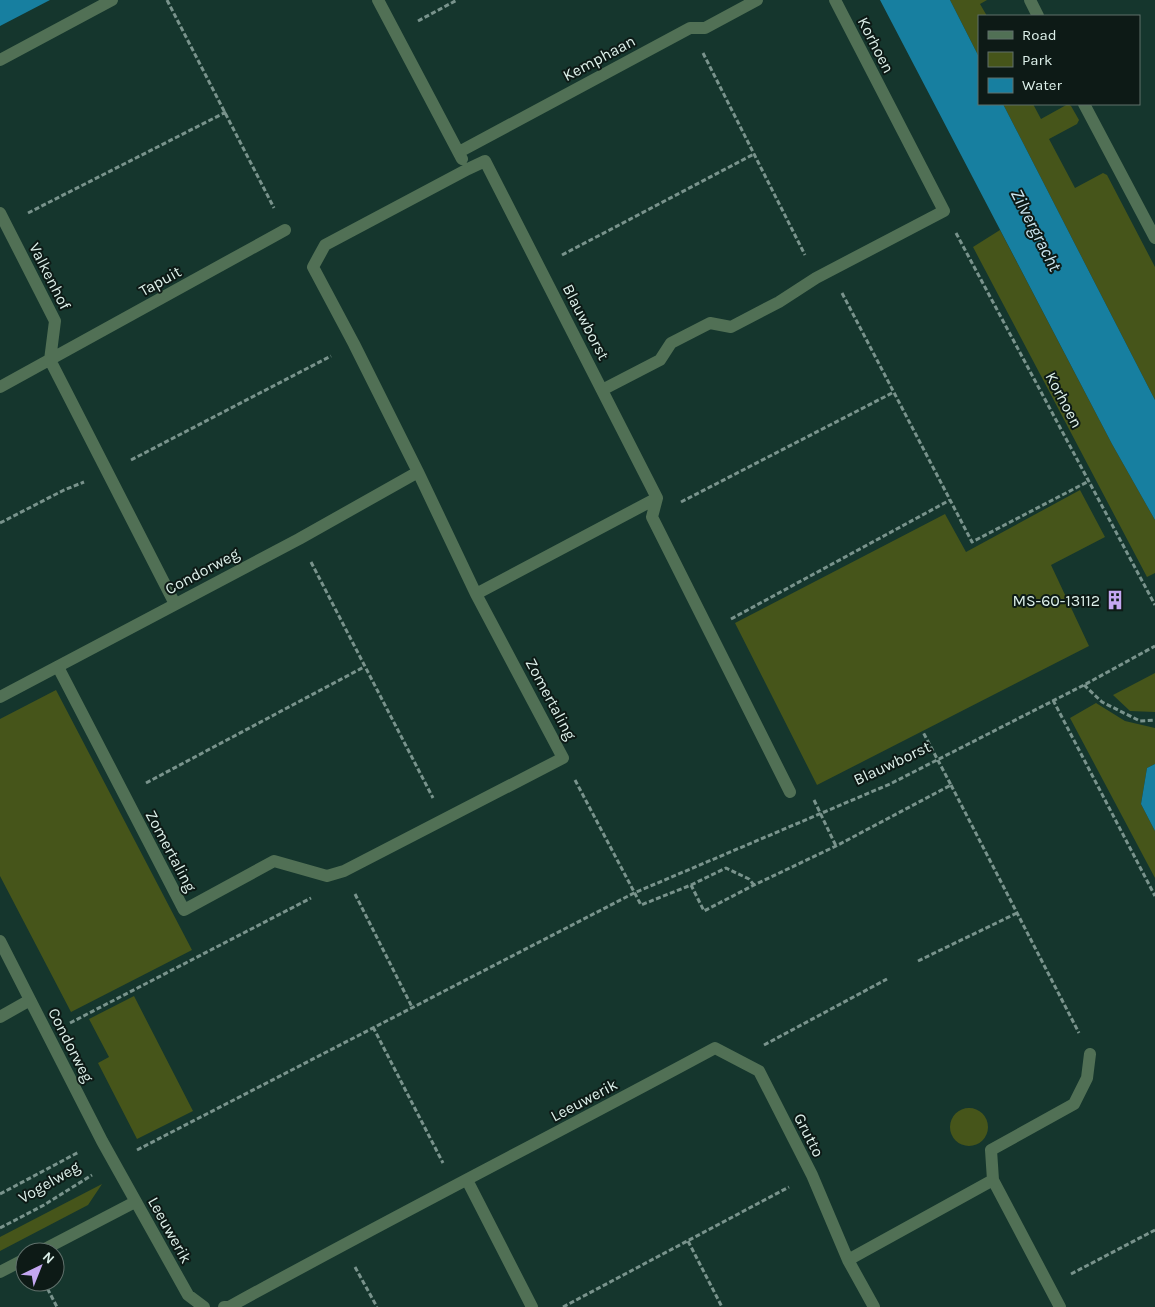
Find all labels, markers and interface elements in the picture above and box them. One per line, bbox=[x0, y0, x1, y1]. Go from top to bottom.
street label: Korhoen bbox=[854, 14, 898, 76]
legend bbox=[978, 15, 1140, 105]
text: Road bbox=[1022, 26, 1057, 44]
street label: Kemphaan bbox=[560, 31, 638, 85]
text: Park bbox=[1022, 51, 1052, 69]
text: Water bbox=[1022, 76, 1063, 94]
water label: Zilvergracht bbox=[1006, 185, 1067, 276]
street label: Valkenhof bbox=[25, 239, 75, 313]
street label: Tapuit bbox=[136, 262, 184, 300]
street label: Blauwborst bbox=[559, 281, 613, 363]
street label: Korhoen bbox=[1041, 369, 1087, 431]
street label: Condorweg bbox=[162, 544, 242, 598]
building icon: MS-60-13112 bbox=[1104, 589, 1126, 611]
place label: MS-60-13112 bbox=[1012, 591, 1100, 610]
street label: Zomertaling bbox=[522, 655, 580, 743]
street label: Blauwborst bbox=[850, 737, 934, 789]
street label: Zomertaling bbox=[142, 807, 200, 895]
street label: Condorweg bbox=[44, 1005, 98, 1085]
street label: Leeuwerik bbox=[547, 1074, 621, 1126]
street label: Grutto bbox=[790, 1110, 828, 1160]
street label: Vogelweg bbox=[15, 1157, 83, 1207]
street label: Leeuwerik bbox=[144, 1193, 196, 1267]
north arrow bbox=[15, 1242, 65, 1292]
text: N bbox=[39, 1248, 58, 1268]

